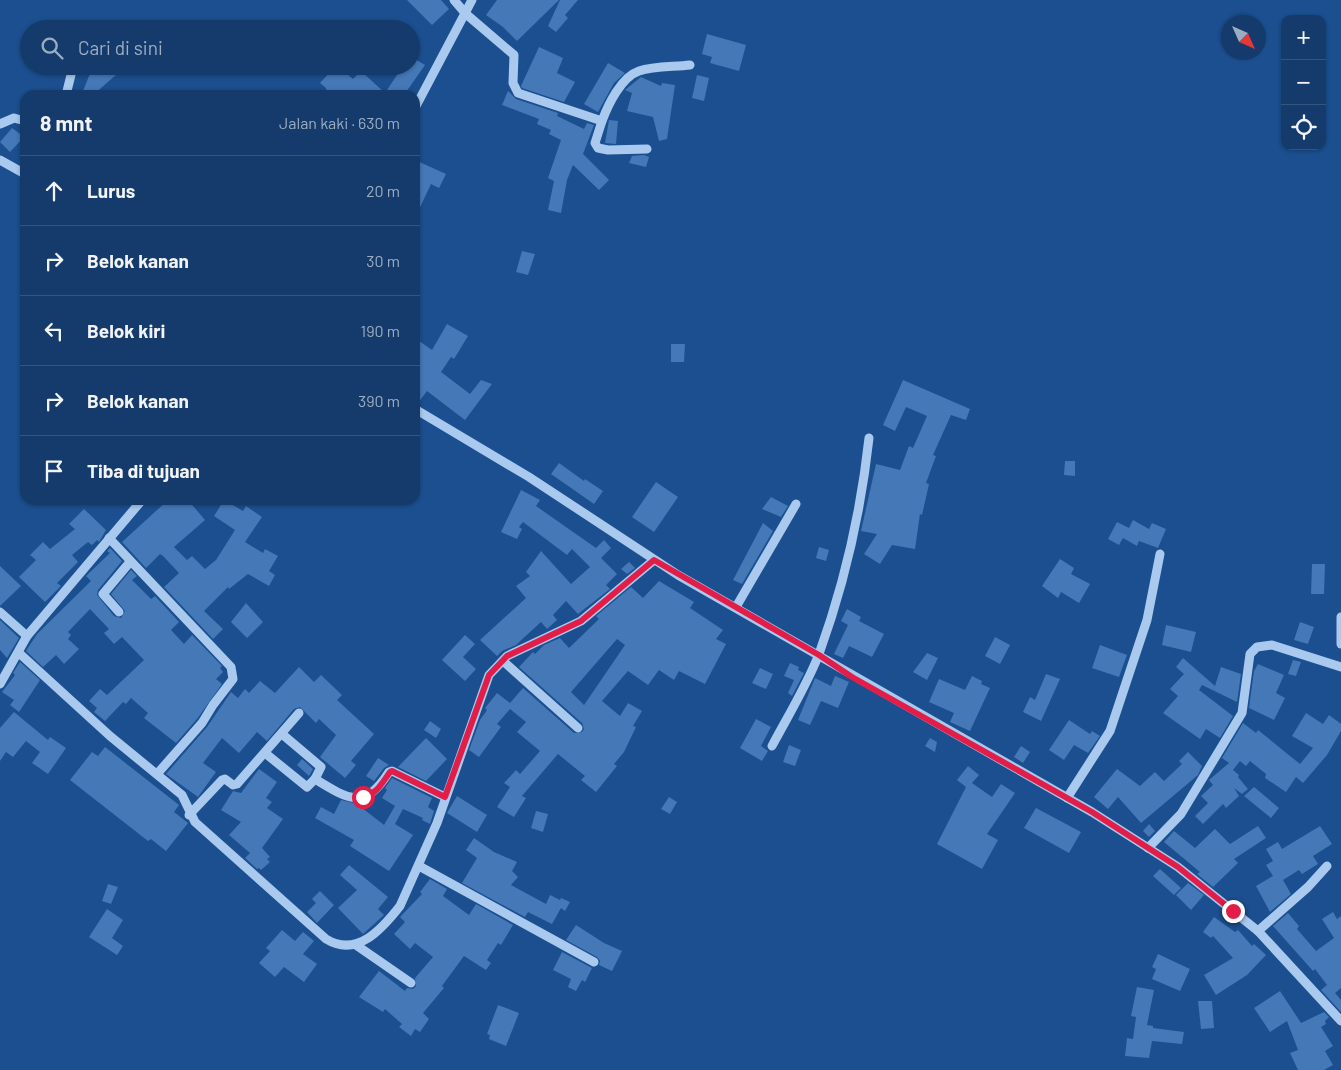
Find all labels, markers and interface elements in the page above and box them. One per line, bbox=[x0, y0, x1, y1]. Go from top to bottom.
north arrow bbox=[1221, 15, 1266, 60]
map controls bbox=[1281, 15, 1326, 150]
button: + bbox=[1281, 15, 1326, 60]
search box bbox=[20, 20, 420, 75]
icon: search bbox=[38, 34, 66, 62]
text: Cari di sini bbox=[78, 36, 163, 59]
button: − bbox=[1281, 60, 1326, 105]
button: locate bbox=[1281, 105, 1326, 150]
text: 8 mnt bbox=[40, 110, 93, 135]
text: Jalan kaki · 630 m bbox=[279, 113, 400, 132]
icon: ahead bbox=[40, 177, 68, 205]
text: Lurus bbox=[87, 179, 135, 202]
text: 20 m bbox=[366, 181, 400, 200]
icon: right bbox=[40, 247, 68, 275]
text: Belok kanan bbox=[87, 249, 189, 272]
text: 30 m bbox=[366, 251, 400, 270]
icon: left bbox=[40, 317, 68, 345]
text: Belok kiri bbox=[87, 319, 165, 342]
text: 190 m bbox=[361, 321, 400, 340]
icon: right bbox=[40, 387, 68, 415]
text: Belok kanan bbox=[87, 389, 189, 412]
text: 390 m bbox=[358, 391, 400, 410]
icon: arrive bbox=[40, 457, 68, 485]
text: Tiba di tujuan bbox=[87, 459, 200, 482]
route start bbox=[352, 786, 375, 809]
route end bbox=[1222, 900, 1245, 923]

